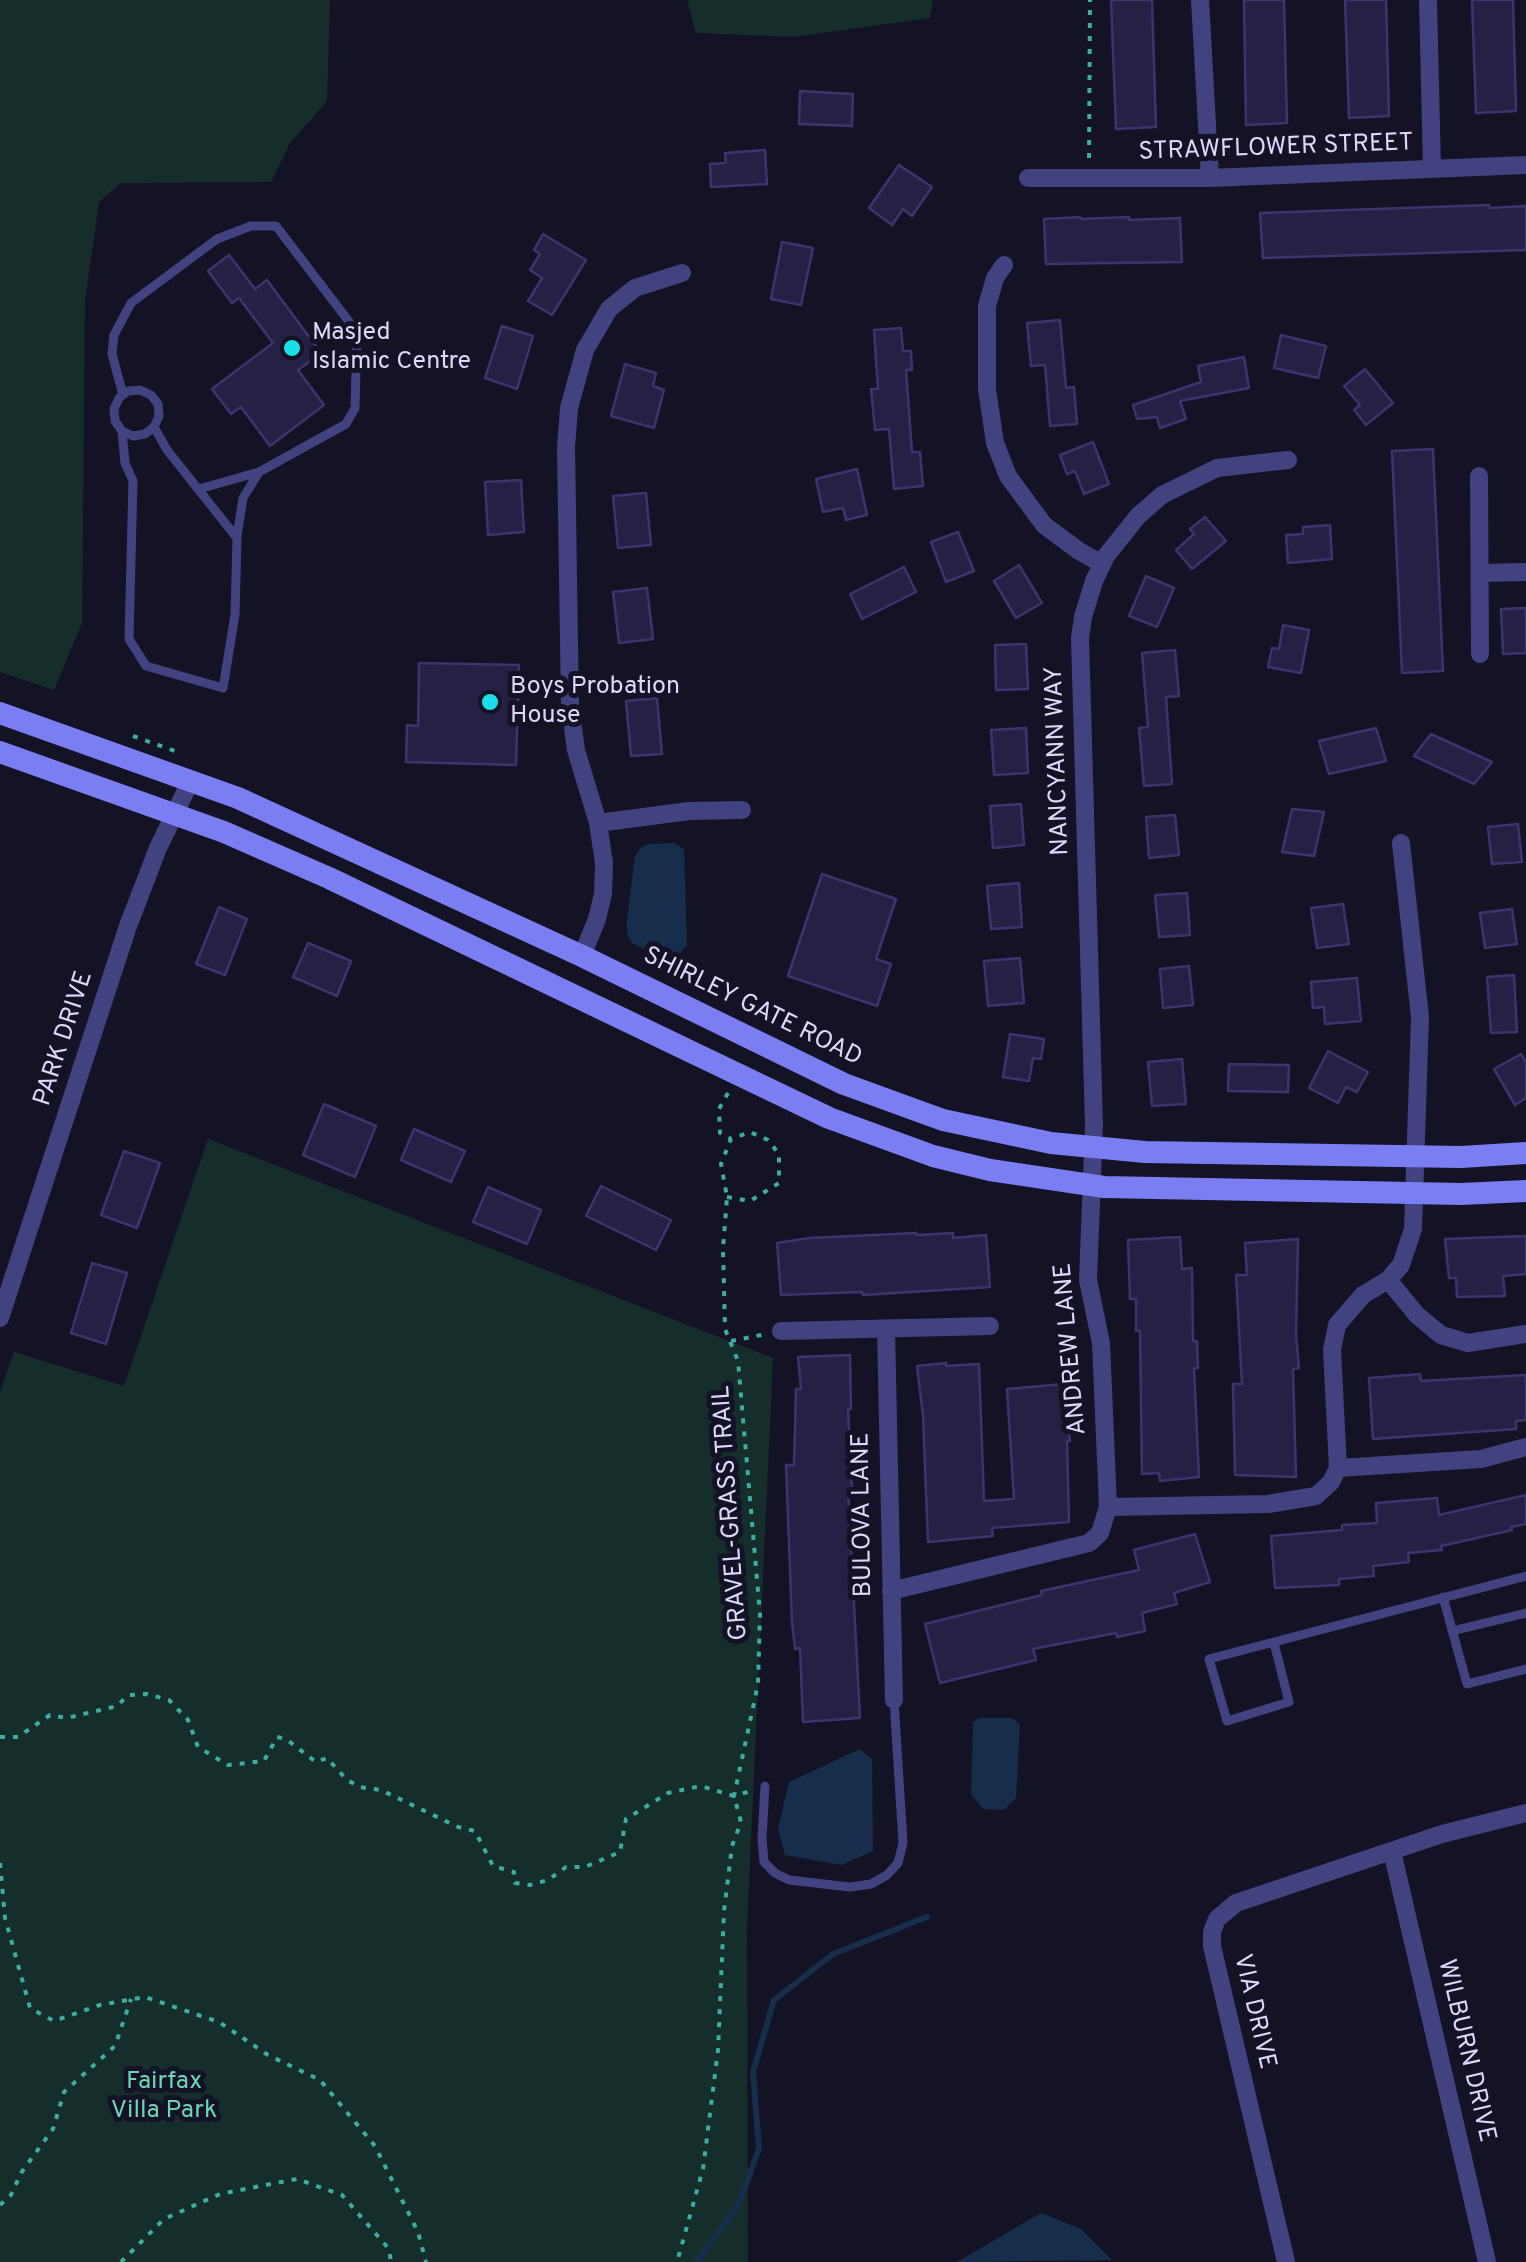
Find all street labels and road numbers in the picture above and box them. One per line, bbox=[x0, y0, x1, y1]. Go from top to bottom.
street label: STRAWFLOWER STREET bbox=[1138, 129, 1414, 169]
street label: NANCYANN WAY bbox=[1041, 666, 1077, 856]
street label: SHIRLEY GATE ROAD bbox=[638, 942, 866, 1074]
street label: PARK DRIVE bbox=[29, 968, 101, 1110]
street label: ANDREW LANE bbox=[1050, 1262, 1094, 1436]
street label: GRAVEL-GRASS TRAIL bbox=[708, 1385, 756, 1641]
street label: BULOVA LANE bbox=[848, 1432, 880, 1598]
street label: VIA DRIVE bbox=[1225, 1952, 1281, 2072]
street label: WILBURN DRIVE bbox=[1429, 1957, 1501, 2145]

